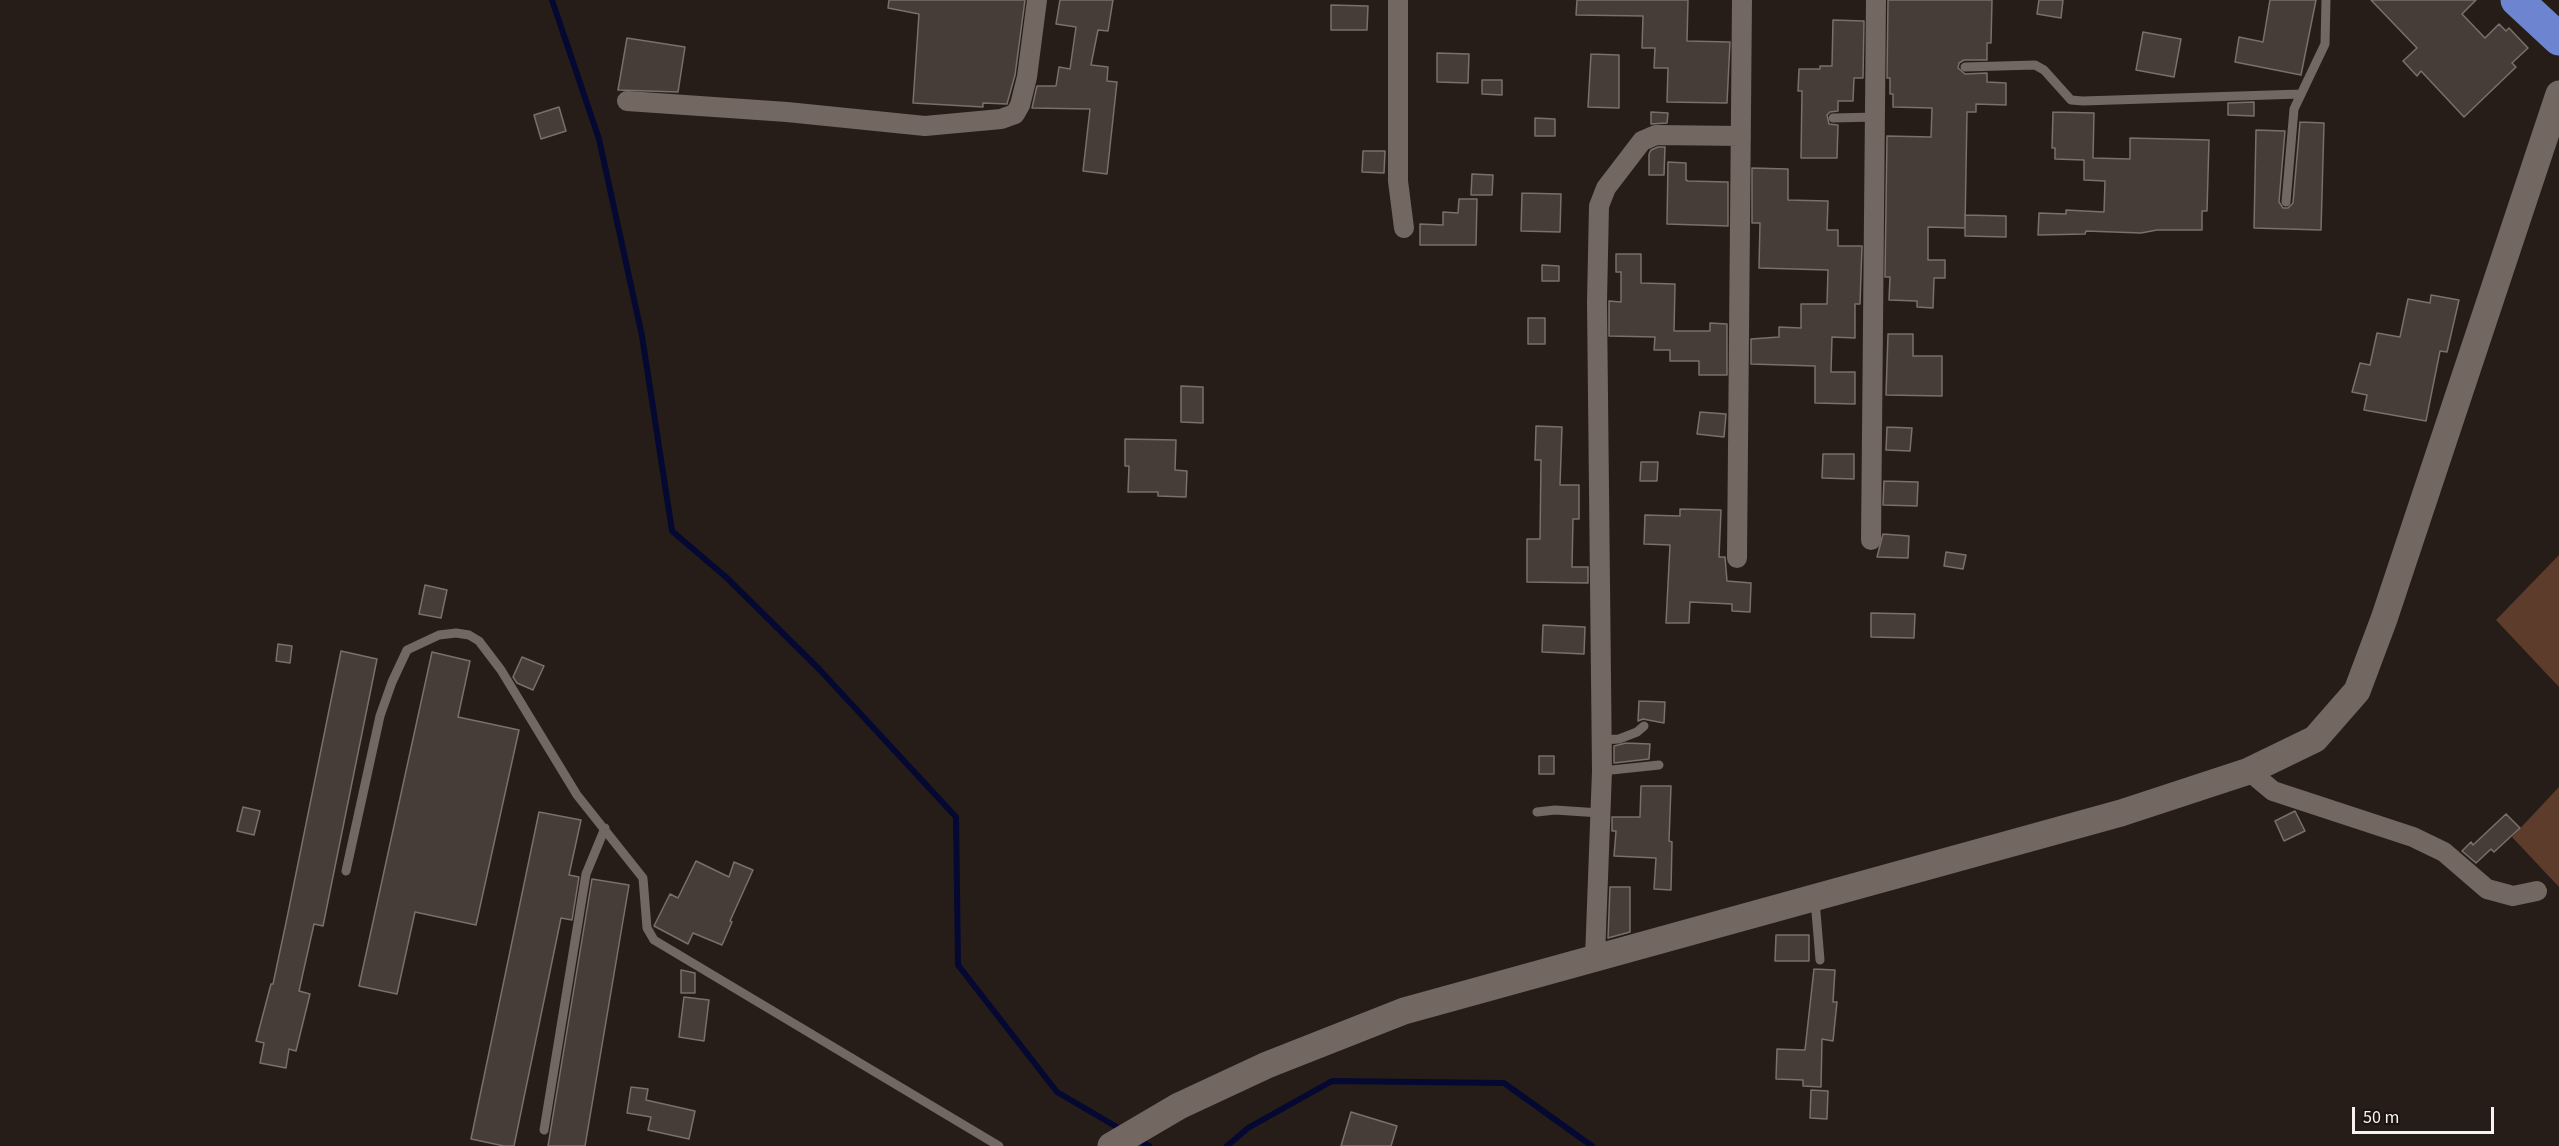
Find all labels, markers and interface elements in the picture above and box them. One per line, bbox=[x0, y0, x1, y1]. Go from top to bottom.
scale bar bbox=[2355, 1095, 2498, 1133]
text: 50 m bbox=[2363, 1105, 2399, 1130]

